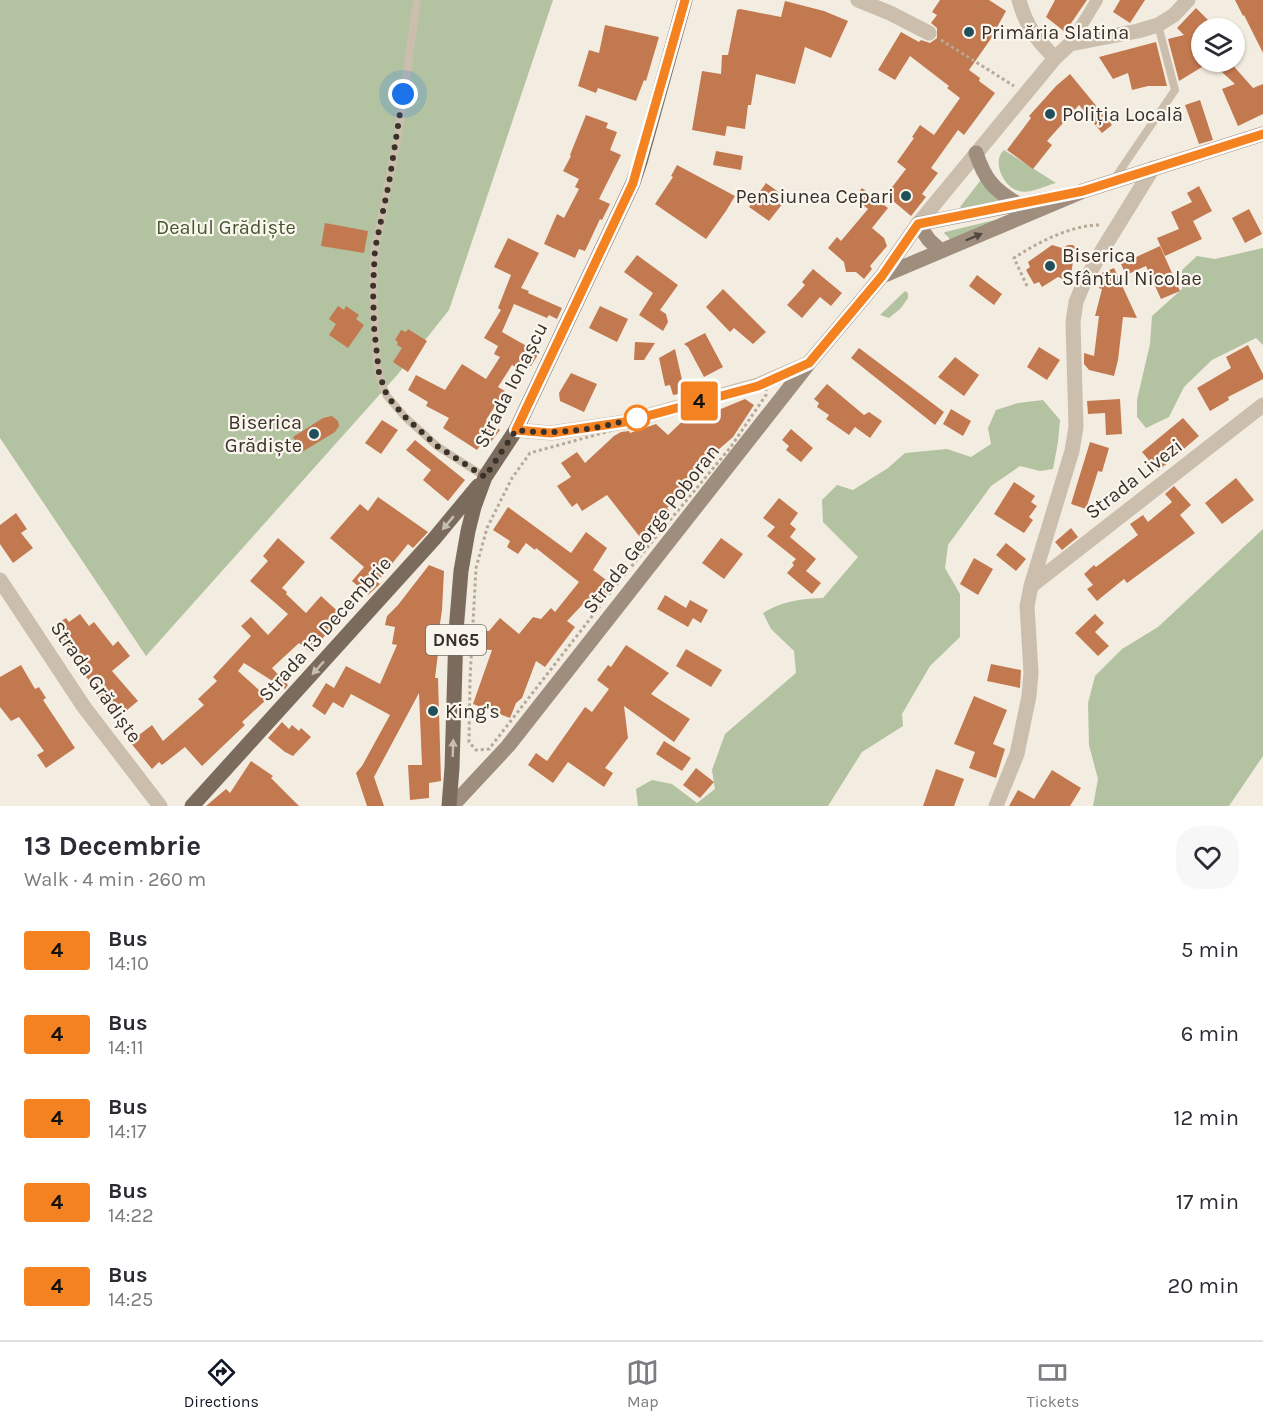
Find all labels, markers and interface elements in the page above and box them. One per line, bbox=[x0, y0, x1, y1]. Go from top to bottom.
map controls bbox=[1191, 18, 1245, 72]
button: layers bbox=[1191, 18, 1245, 72]
place label: Primăria Slatina bbox=[981, 21, 1129, 44]
marker: Primăria Slatina bbox=[962, 25, 976, 39]
your location bbox=[388, 79, 418, 109]
place label: Poliția Locală bbox=[1062, 103, 1183, 126]
marker: Poliția Locală bbox=[1043, 107, 1057, 121]
place label: Pensiunea Cepari bbox=[735, 185, 894, 208]
marker: Pensiunea Cepari bbox=[899, 189, 913, 203]
park label: Dealul Grădiște bbox=[156, 216, 296, 239]
one-way arrow bbox=[966, 232, 984, 242]
place label: Biserica Sfântul Nicolae bbox=[1062, 244, 1202, 290]
marker: Biserica Sfântul Nicolae bbox=[1043, 259, 1057, 273]
street label: Strada Ionașcu bbox=[469, 318, 553, 452]
line badge: 4 bbox=[680, 382, 718, 420]
text: 4 bbox=[693, 389, 705, 413]
unlabelled marker bbox=[624, 405, 650, 431]
place label: Biserica Grădiște bbox=[225, 411, 302, 457]
marker: Biserica Grădiște bbox=[307, 427, 321, 441]
street label: Strada Livezi bbox=[1081, 434, 1187, 524]
street label: Strada George Poboran bbox=[578, 440, 724, 618]
one-way arrow bbox=[443, 515, 455, 530]
street label: Strada 13 Decembrie bbox=[254, 552, 396, 706]
street label: Strada Grădiște bbox=[46, 617, 146, 747]
road number: DN65 bbox=[426, 625, 486, 655]
one-way arrow bbox=[311, 660, 325, 675]
place label: King's bbox=[445, 700, 500, 723]
marker: King's bbox=[426, 704, 440, 718]
one-way arrow bbox=[448, 738, 458, 757]
button: heart bbox=[1176, 826, 1239, 889]
text: 13 Decembrie bbox=[24, 829, 201, 862]
text: Walk · 4 min · 260 m bbox=[24, 868, 206, 891]
text: Bus bbox=[108, 926, 148, 952]
text: 5 min bbox=[1181, 937, 1239, 963]
text: 4 bbox=[51, 938, 63, 962]
text: 14:10 bbox=[108, 952, 149, 975]
text: Bus bbox=[108, 1010, 148, 1036]
text: 6 min bbox=[1181, 1021, 1239, 1047]
text: 4 bbox=[51, 1022, 63, 1046]
text: 14:11 bbox=[108, 1036, 144, 1059]
text: Bus bbox=[108, 1094, 148, 1120]
text: 12 min bbox=[1173, 1105, 1239, 1131]
text: 4 bbox=[51, 1106, 63, 1130]
text: 14:17 bbox=[108, 1120, 146, 1143]
text: Bus bbox=[108, 1178, 148, 1204]
text: 17 min bbox=[1176, 1189, 1239, 1215]
text: 4 bbox=[51, 1190, 63, 1214]
text: 14:22 bbox=[108, 1204, 154, 1227]
text: Bus bbox=[108, 1262, 148, 1288]
text: 20 min bbox=[1168, 1273, 1239, 1299]
text: 4 bbox=[51, 1274, 63, 1298]
text: 14:25 bbox=[108, 1288, 153, 1311]
tab: Directions bbox=[184, 1356, 259, 1411]
tab: Map bbox=[626, 1356, 659, 1411]
tab: Tickets bbox=[1027, 1356, 1079, 1411]

